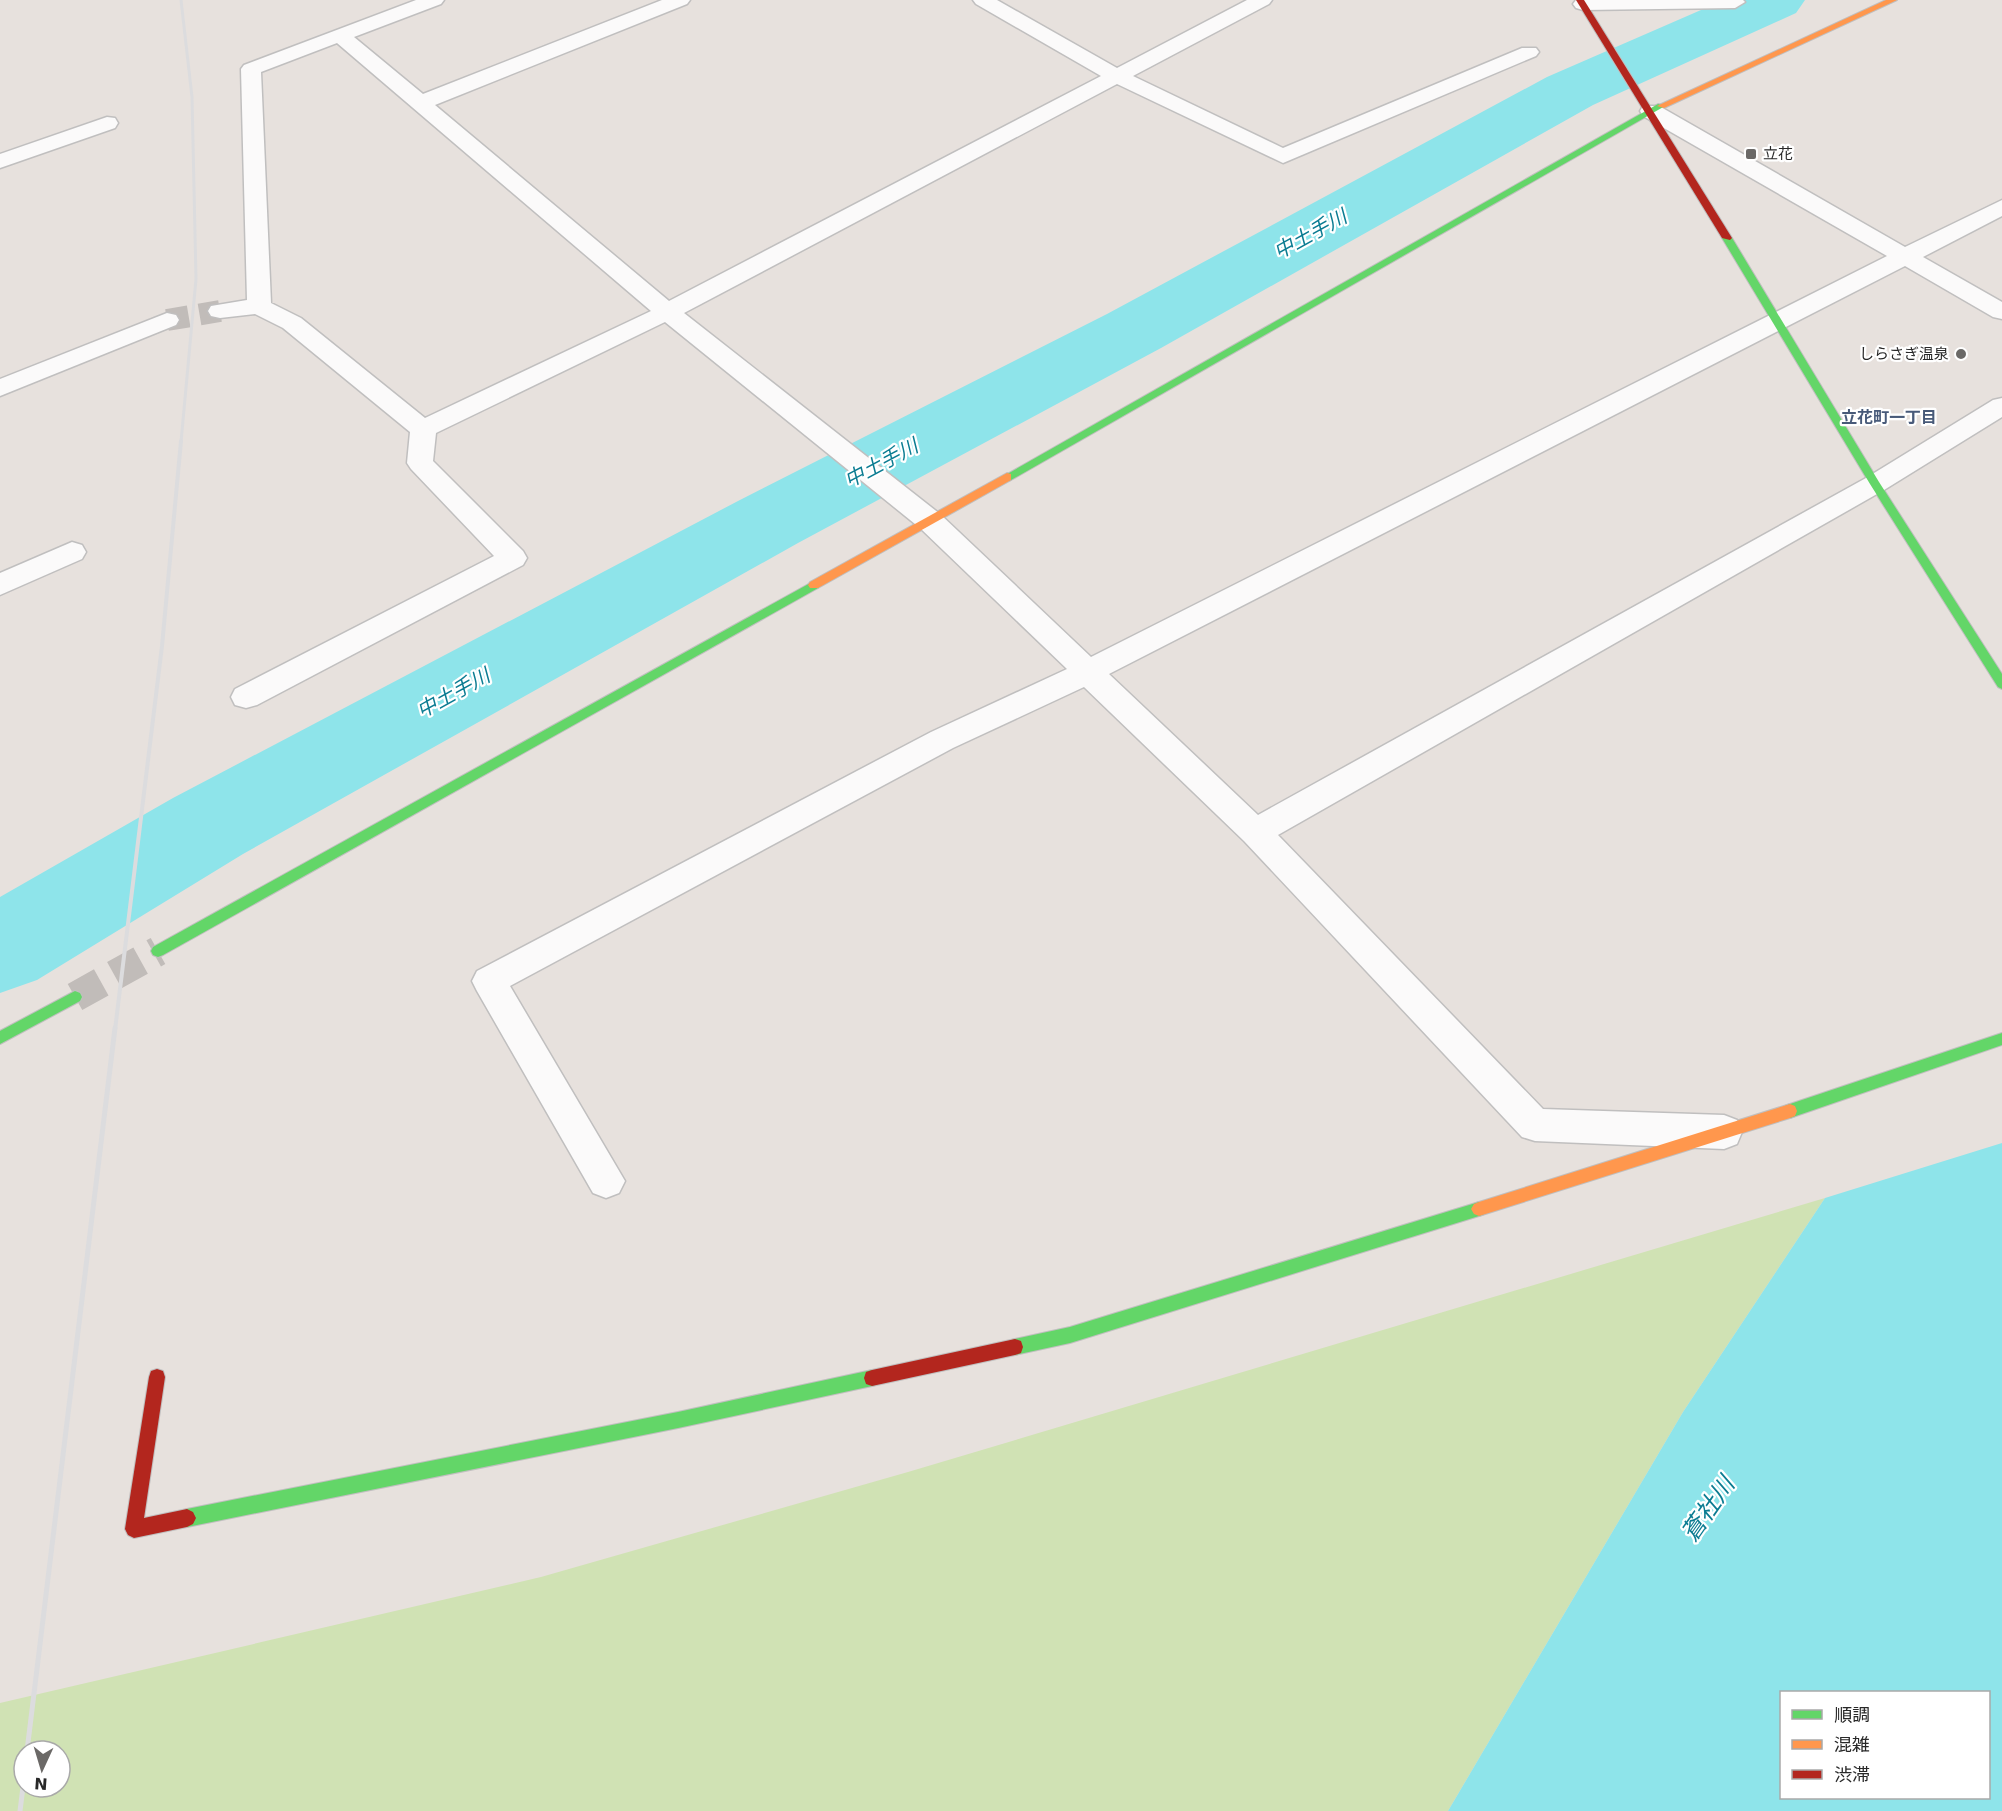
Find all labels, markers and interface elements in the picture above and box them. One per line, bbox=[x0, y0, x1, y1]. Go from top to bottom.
place label: 立花 bbox=[1763, 145, 1793, 163]
marker: 立花 bbox=[1744, 147, 1758, 161]
water label: 中土手川 bbox=[1269, 203, 1353, 264]
place label: しらさぎ温泉 bbox=[1859, 345, 1949, 363]
marker: しらさぎ温泉 bbox=[1954, 347, 1968, 361]
district label: 立花町一丁目 bbox=[1841, 408, 1937, 427]
water label: 中土手川 bbox=[840, 433, 924, 492]
water label: 中土手川 bbox=[412, 662, 496, 723]
water label: 蒼社川 bbox=[1676, 1469, 1742, 1547]
legend bbox=[1780, 1691, 1990, 1799]
text: 順調 bbox=[1834, 1704, 1870, 1725]
text: 混雑 bbox=[1834, 1734, 1870, 1755]
north arrow bbox=[12, 1739, 72, 1799]
text: 渋滞 bbox=[1834, 1764, 1870, 1785]
text: N bbox=[34, 1774, 48, 1793]

